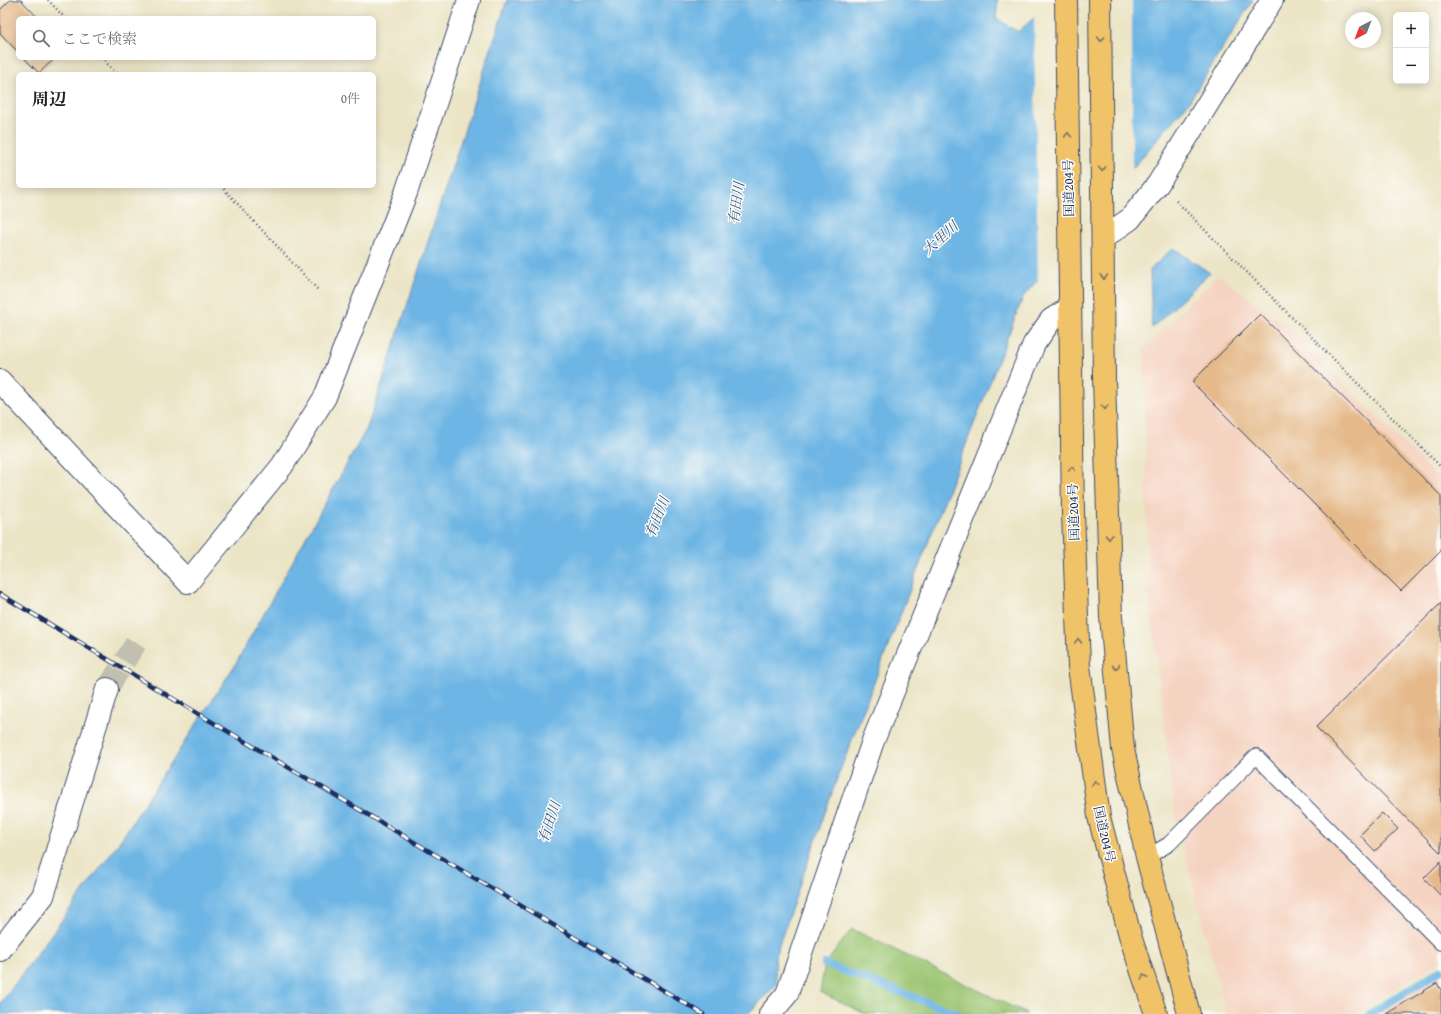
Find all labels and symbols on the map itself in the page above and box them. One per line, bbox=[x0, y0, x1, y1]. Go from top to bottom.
north arrow bbox=[1345, 12, 1381, 48]
one-way arrow bbox=[1097, 36, 1105, 42]
one-way arrow bbox=[1064, 132, 1072, 138]
street label: 国道204号 bbox=[1058, 159, 1079, 217]
one-way arrow bbox=[1098, 166, 1107, 172]
water label: 有田川 bbox=[723, 179, 749, 225]
water label: 大里川 bbox=[918, 215, 964, 259]
one-way arrow bbox=[1100, 274, 1108, 280]
one-way arrow bbox=[1101, 404, 1109, 410]
one-way arrow bbox=[1068, 466, 1076, 472]
street label: 国道204号 bbox=[1063, 483, 1084, 541]
water label: 有田川 bbox=[640, 492, 675, 540]
one-way arrow bbox=[1105, 534, 1113, 540]
one-way arrow bbox=[1074, 638, 1082, 644]
one-way arrow bbox=[1111, 664, 1120, 670]
one-way arrow bbox=[1091, 780, 1100, 787]
water label: 有田川 bbox=[533, 797, 566, 845]
street label: 国道204号 bbox=[1089, 804, 1120, 864]
one-way arrow bbox=[1140, 974, 1149, 981]

